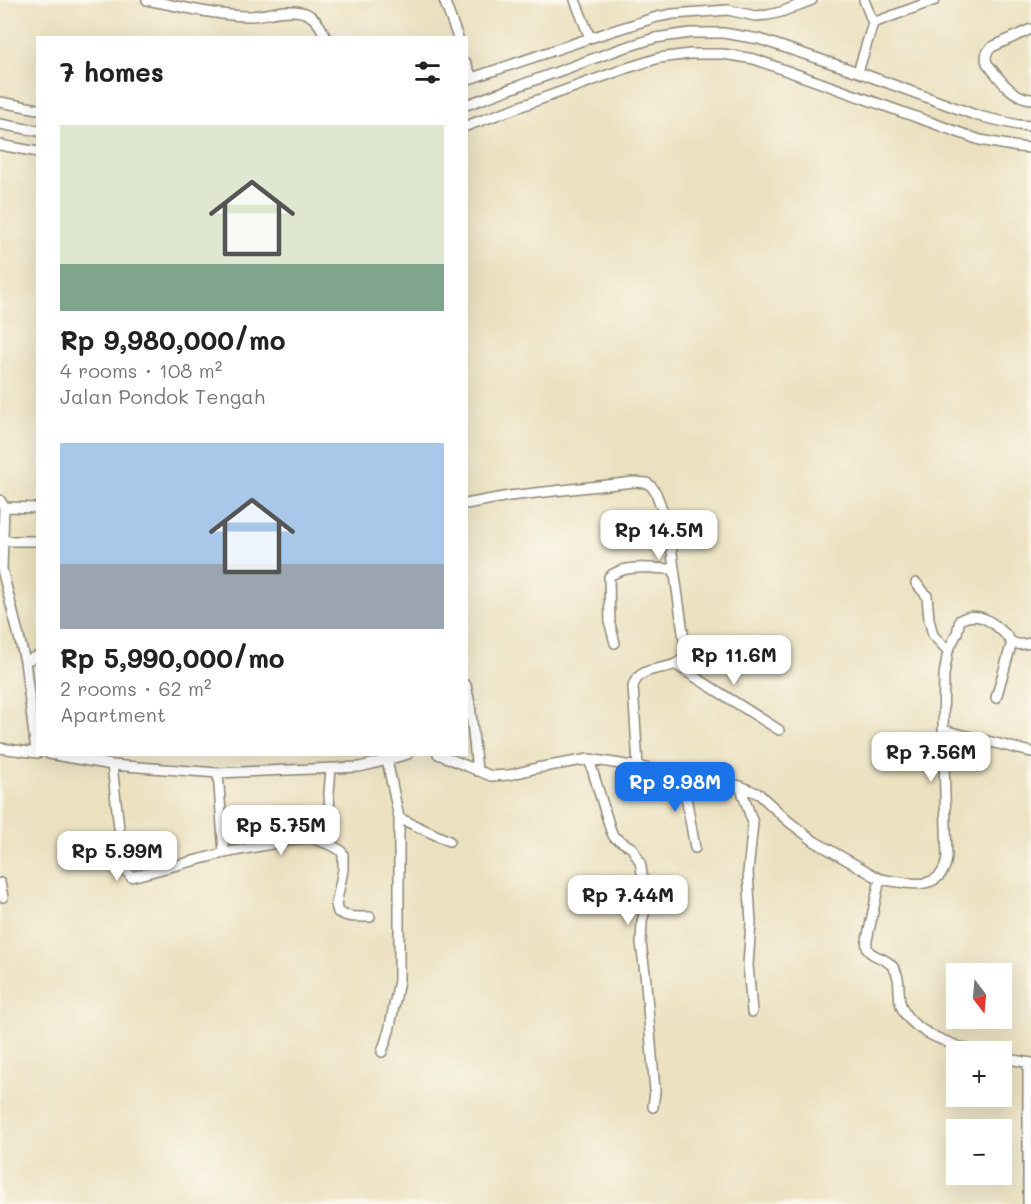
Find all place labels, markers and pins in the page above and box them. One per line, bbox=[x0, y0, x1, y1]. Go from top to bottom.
pin: Rp 14.5M bbox=[597, 510, 721, 561]
pin: Rp 11.6M bbox=[672, 635, 796, 686]
pin: Rp 7.56M bbox=[869, 732, 993, 783]
pin: Rp 9.98M bbox=[613, 762, 737, 813]
pin: Rp 5.75M bbox=[219, 805, 343, 856]
pin: Rp 5.99M bbox=[55, 831, 179, 882]
pin: Rp 7.44M bbox=[566, 875, 690, 926]

